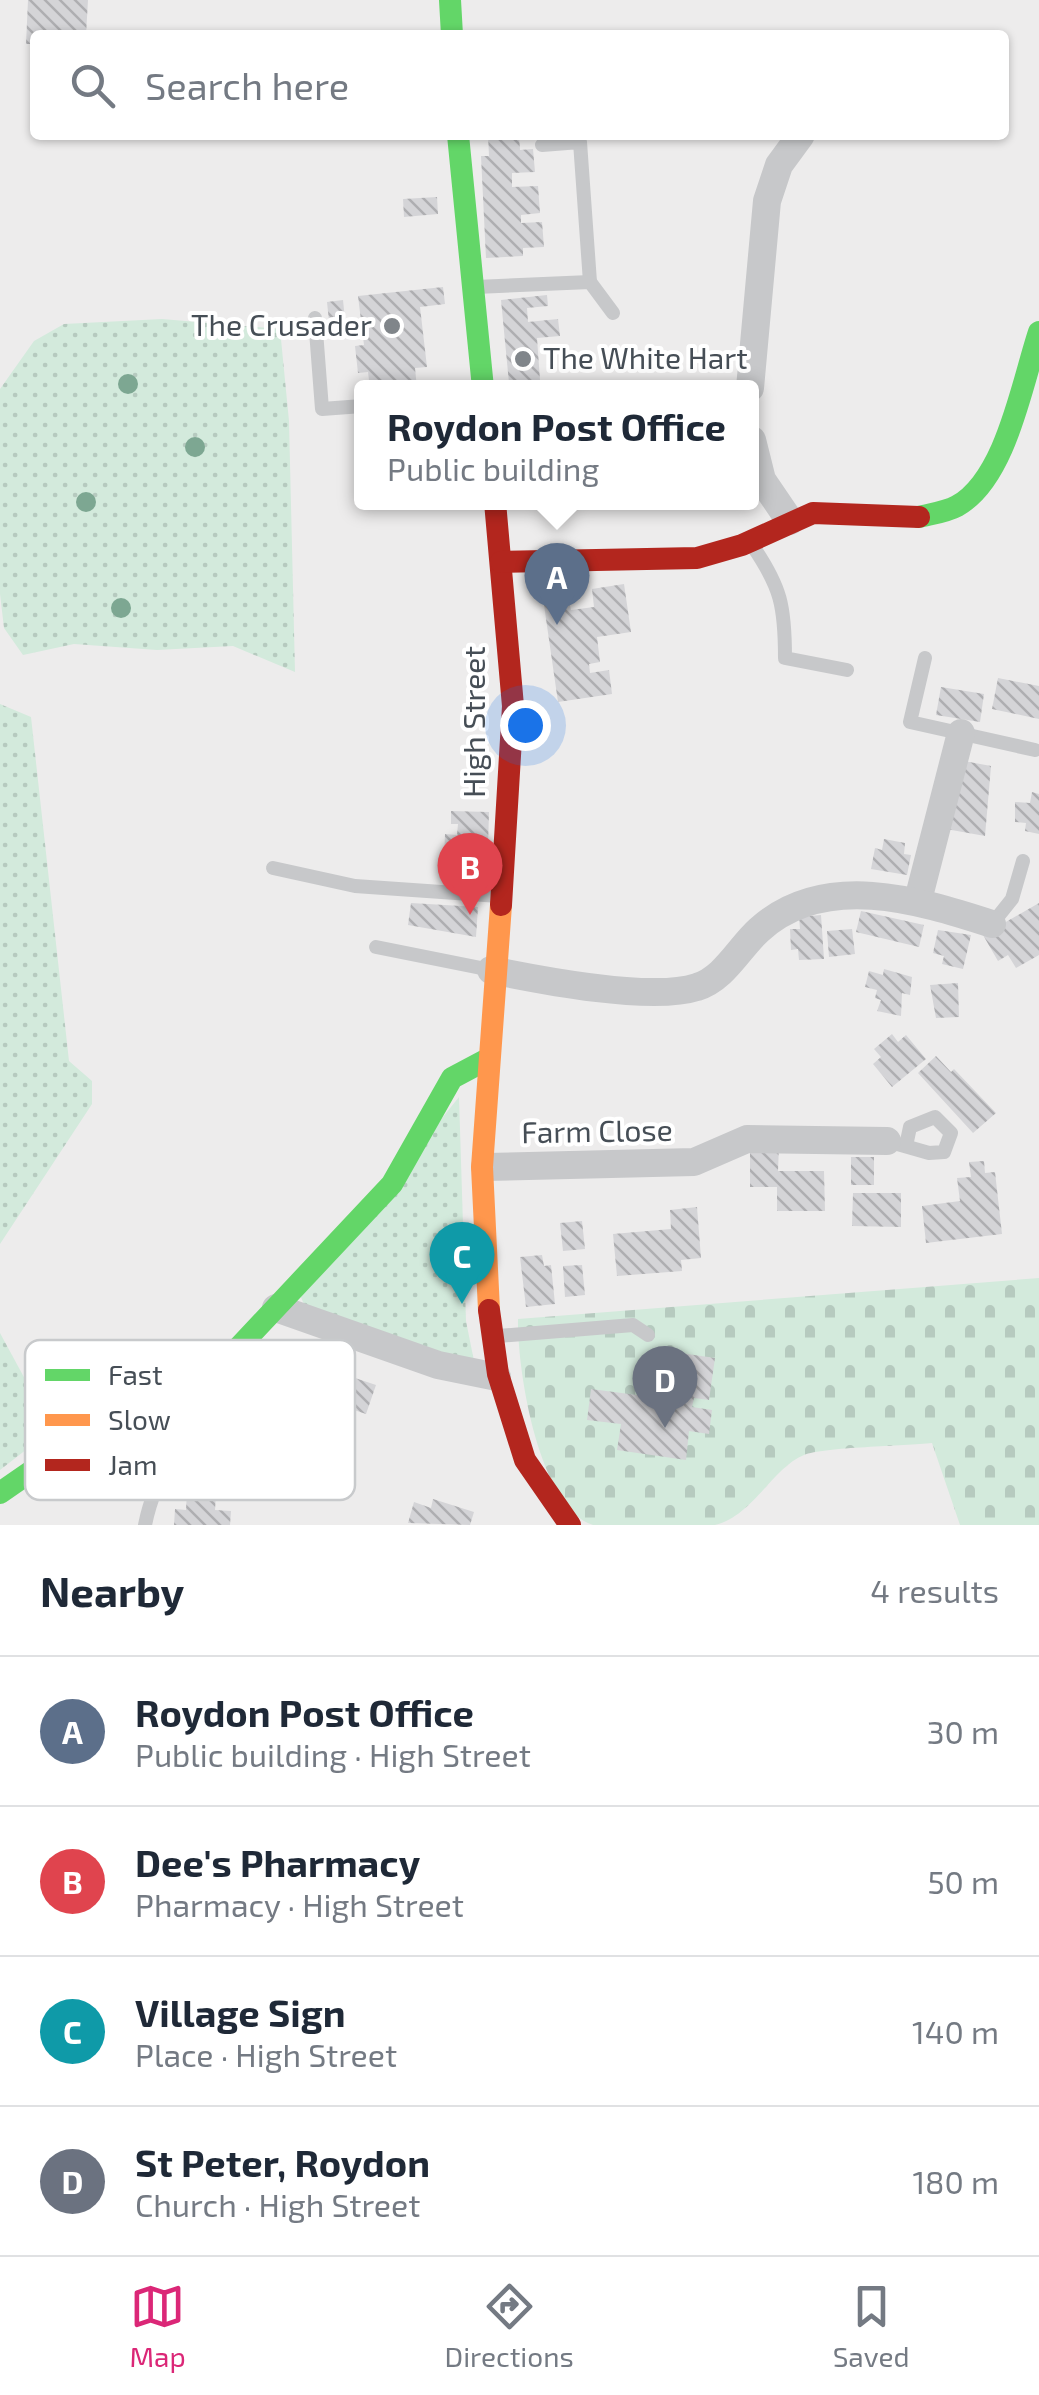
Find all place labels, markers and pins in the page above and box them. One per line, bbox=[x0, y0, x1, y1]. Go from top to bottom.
place label: The Crusader bbox=[191, 306, 372, 342]
marker: The Crusader bbox=[381, 315, 403, 337]
place label: The White Hart bbox=[543, 339, 748, 375]
marker: The White Hart bbox=[512, 348, 534, 370]
pin: A bbox=[524, 542, 590, 625]
pin: B bbox=[438, 832, 502, 915]
pin: C bbox=[430, 1222, 494, 1304]
pin: D bbox=[632, 1346, 698, 1428]

